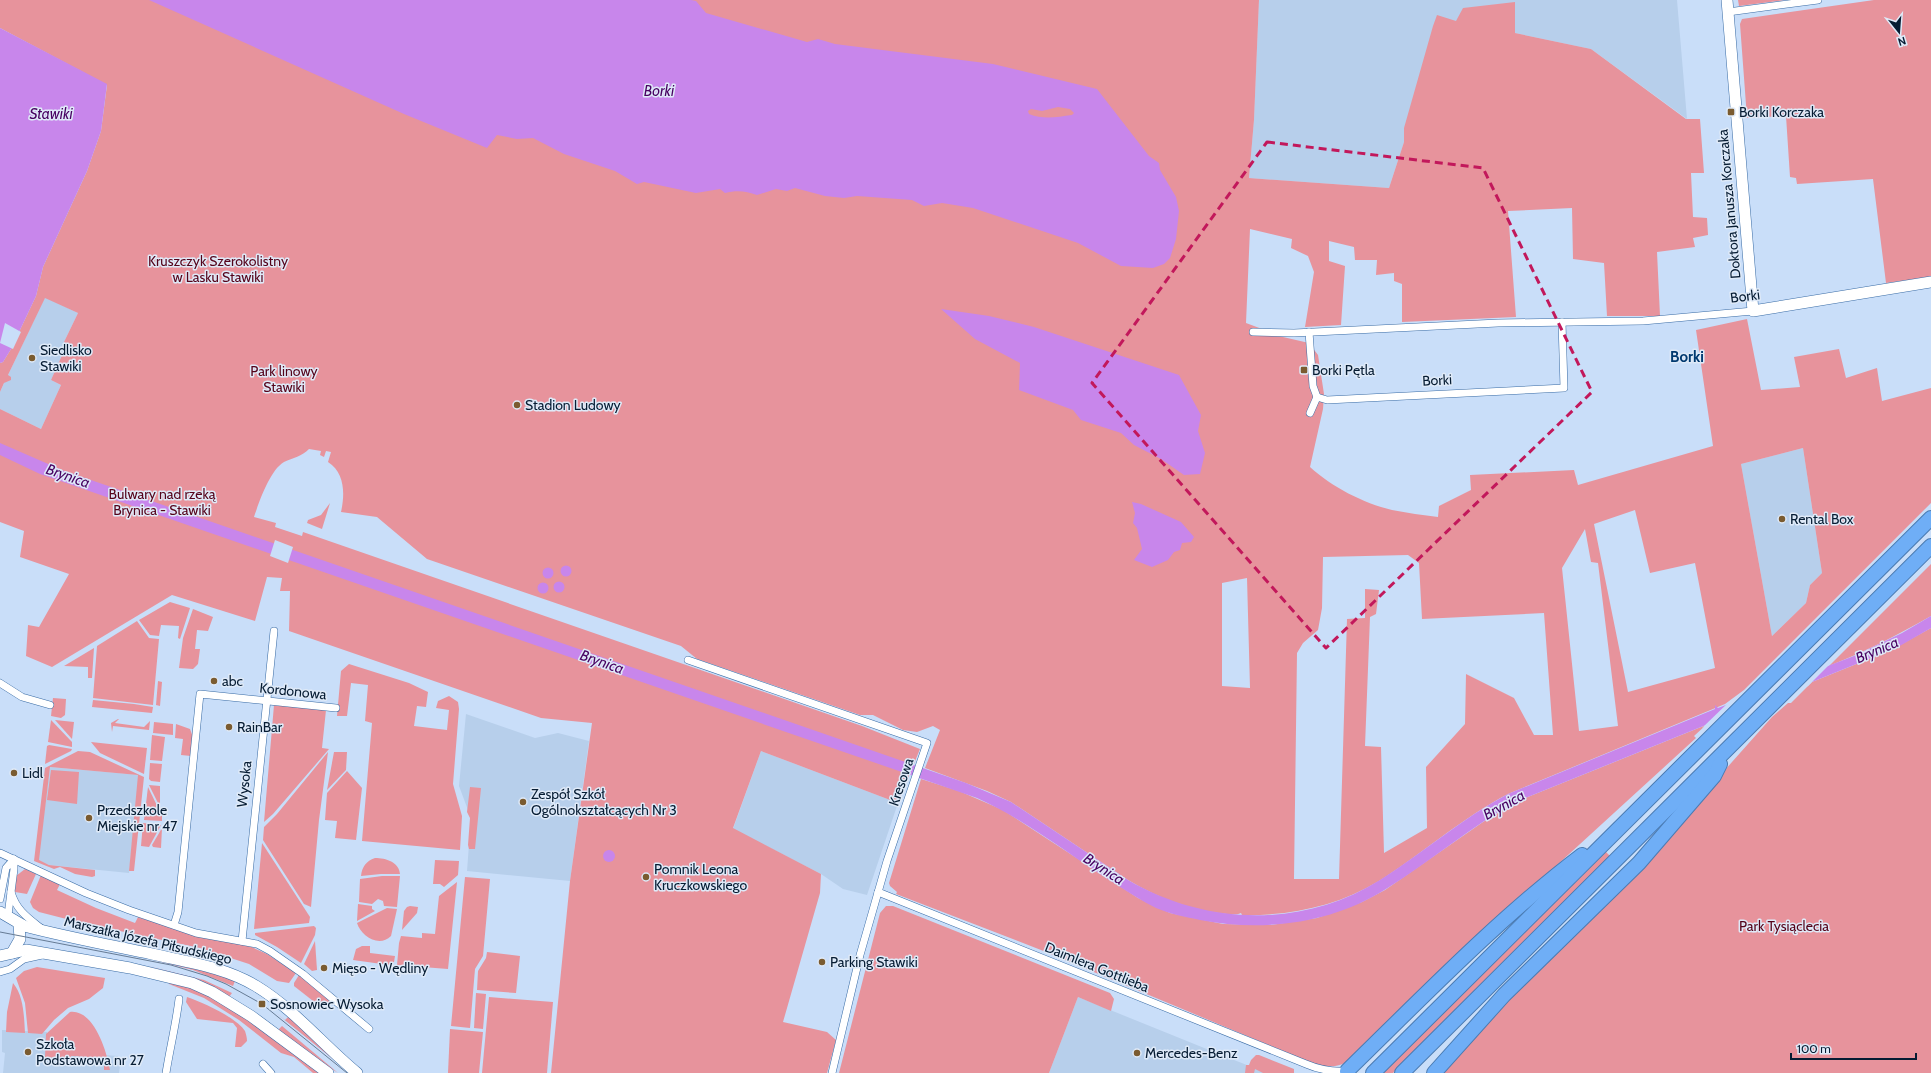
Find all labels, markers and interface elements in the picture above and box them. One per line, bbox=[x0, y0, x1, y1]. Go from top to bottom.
north arrow bbox=[1879, 12, 1919, 52]
text: N bbox=[1896, 34, 1908, 49]
water label: Borki bbox=[644, 82, 675, 100]
place label: Borki Korczaka bbox=[1739, 103, 1824, 121]
water label: Stawiki bbox=[29, 105, 73, 123]
marker: Borki Korczaka bbox=[1726, 107, 1736, 117]
street label: Doktora Janusza Korczaka bbox=[1713, 128, 1745, 280]
park label: Kruszczyk Szerokolistny w Lasku Stawiki bbox=[148, 252, 288, 286]
street label: Borki bbox=[1729, 285, 1761, 307]
place label: Siedlisko Stawiki bbox=[40, 341, 92, 375]
district label: Borki bbox=[1670, 348, 1704, 366]
marker: Siedlisko Stawiki bbox=[27, 353, 37, 363]
place label: Borki Pętla bbox=[1312, 361, 1375, 379]
park label: Park linowy Stawiki bbox=[250, 362, 318, 396]
marker: Borki Pętla bbox=[1299, 365, 1309, 375]
street label: Borki bbox=[1422, 370, 1452, 390]
place label: Stadion Ludowy bbox=[525, 396, 621, 414]
marker: Stadion Ludowy bbox=[512, 400, 522, 410]
water label: Brynica bbox=[44, 460, 92, 492]
park label: Bulwary nad rzeką Brynica - Stawiki bbox=[109, 485, 216, 519]
place label: Rental Box bbox=[1790, 510, 1854, 528]
marker: Rental Box bbox=[1777, 514, 1787, 524]
water label: Brynica bbox=[1853, 633, 1901, 667]
water label: Brynica bbox=[578, 646, 626, 678]
place label: abc bbox=[222, 672, 243, 690]
marker: abc bbox=[209, 676, 219, 686]
street label: Kordonowa bbox=[259, 679, 328, 703]
place label: RainBar bbox=[237, 718, 283, 736]
marker: RainBar bbox=[224, 722, 234, 732]
street label: Kresowa bbox=[884, 755, 918, 808]
street label: Wysoka bbox=[233, 760, 255, 808]
place label: Lidl bbox=[22, 764, 44, 782]
marker: Lidl bbox=[9, 768, 19, 778]
place label: Zespół Szkół Ogólnokształcących Nr 3 bbox=[531, 785, 677, 819]
water label: Brynica bbox=[1480, 786, 1528, 824]
marker: Zespół Szkół Ogólnokształcących Nr 3 bbox=[518, 797, 528, 807]
place label: Przedszkole Miejskie nr 47 bbox=[97, 801, 177, 835]
marker: Przedszkole Miejskie nr 47 bbox=[84, 813, 94, 823]
water label: Brynica bbox=[1080, 849, 1128, 889]
place label: Pomnik Leona Kruczkowskiego bbox=[654, 860, 748, 894]
marker: Pomnik Leona Kruczkowskiego bbox=[641, 872, 651, 882]
street label: Marszałka Józefa Piłsudskiego bbox=[62, 912, 234, 968]
park label: Park Tysiąclecia bbox=[1739, 917, 1829, 935]
street label: Daimlera Gottlieba bbox=[1042, 938, 1152, 996]
place label: Parking Stawiki bbox=[830, 953, 918, 971]
marker: Parking Stawiki bbox=[817, 957, 827, 967]
place label: Mięso - Wędliny bbox=[332, 959, 428, 977]
marker: Mięso - Wędliny bbox=[319, 963, 329, 973]
place label: Sosnowiec Wysoka bbox=[270, 995, 384, 1013]
marker: Sosnowiec Wysoka bbox=[257, 999, 267, 1009]
place label: Szkoła Podstawowa nr 27 bbox=[36, 1035, 144, 1069]
scale bar bbox=[1791, 1035, 1916, 1061]
text: 100 m bbox=[1797, 1041, 1831, 1056]
place label: Mercedes-Benz bbox=[1145, 1044, 1238, 1062]
marker: Szkoła Podstawowa nr 27 bbox=[23, 1047, 33, 1057]
marker: Mercedes-Benz bbox=[1132, 1048, 1142, 1058]

